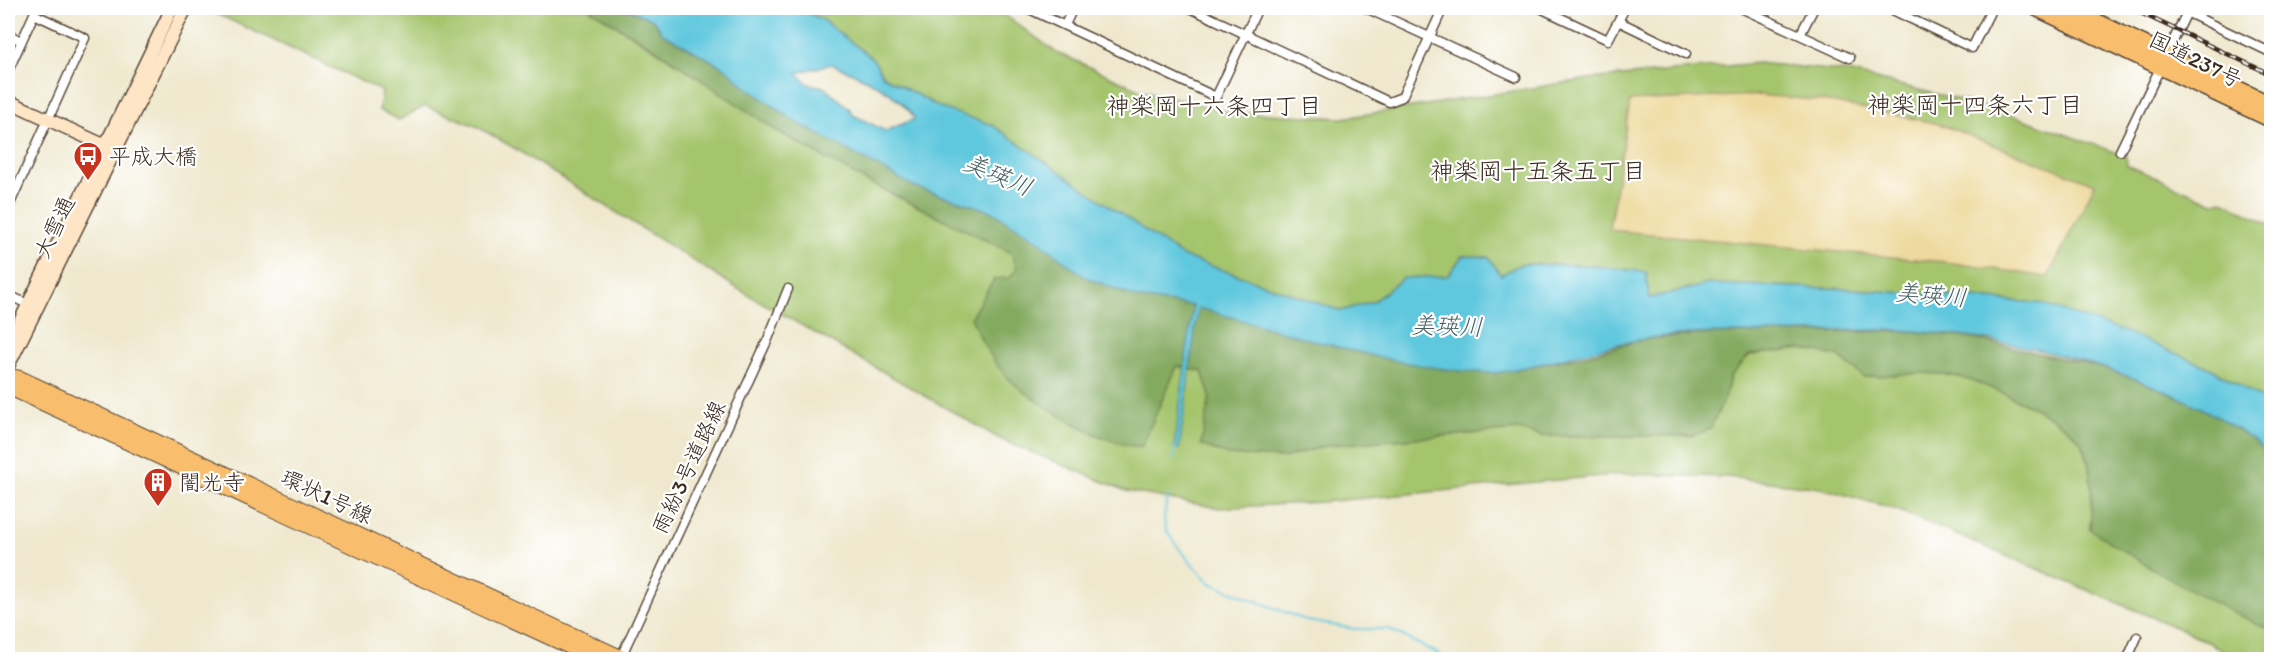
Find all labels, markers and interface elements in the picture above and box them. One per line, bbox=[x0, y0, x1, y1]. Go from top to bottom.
street label: 国道237号 bbox=[2145, 25, 2247, 94]
district label: 神楽岡十四条六丁目 bbox=[1867, 90, 2083, 119]
district label: 神楽岡十六条四丁目 bbox=[1106, 91, 1322, 120]
bus stop icon: 平成大橋 bbox=[72, 140, 104, 182]
place label: 平成大橋 bbox=[109, 143, 197, 170]
water label: 美瑛川 bbox=[959, 147, 1037, 202]
district label: 神楽岡十五条五丁目 bbox=[1430, 156, 1646, 185]
street label: 大雪通 bbox=[28, 192, 81, 263]
water label: 美瑛川 bbox=[1894, 277, 1968, 312]
water label: 美瑛川 bbox=[1411, 310, 1484, 341]
street label: 雨紛3号道路線 bbox=[646, 396, 731, 538]
street label: 環状1号線 bbox=[277, 463, 377, 529]
building icon: 闇光寺 bbox=[142, 466, 174, 508]
place label: 闇光寺 bbox=[179, 469, 245, 496]

